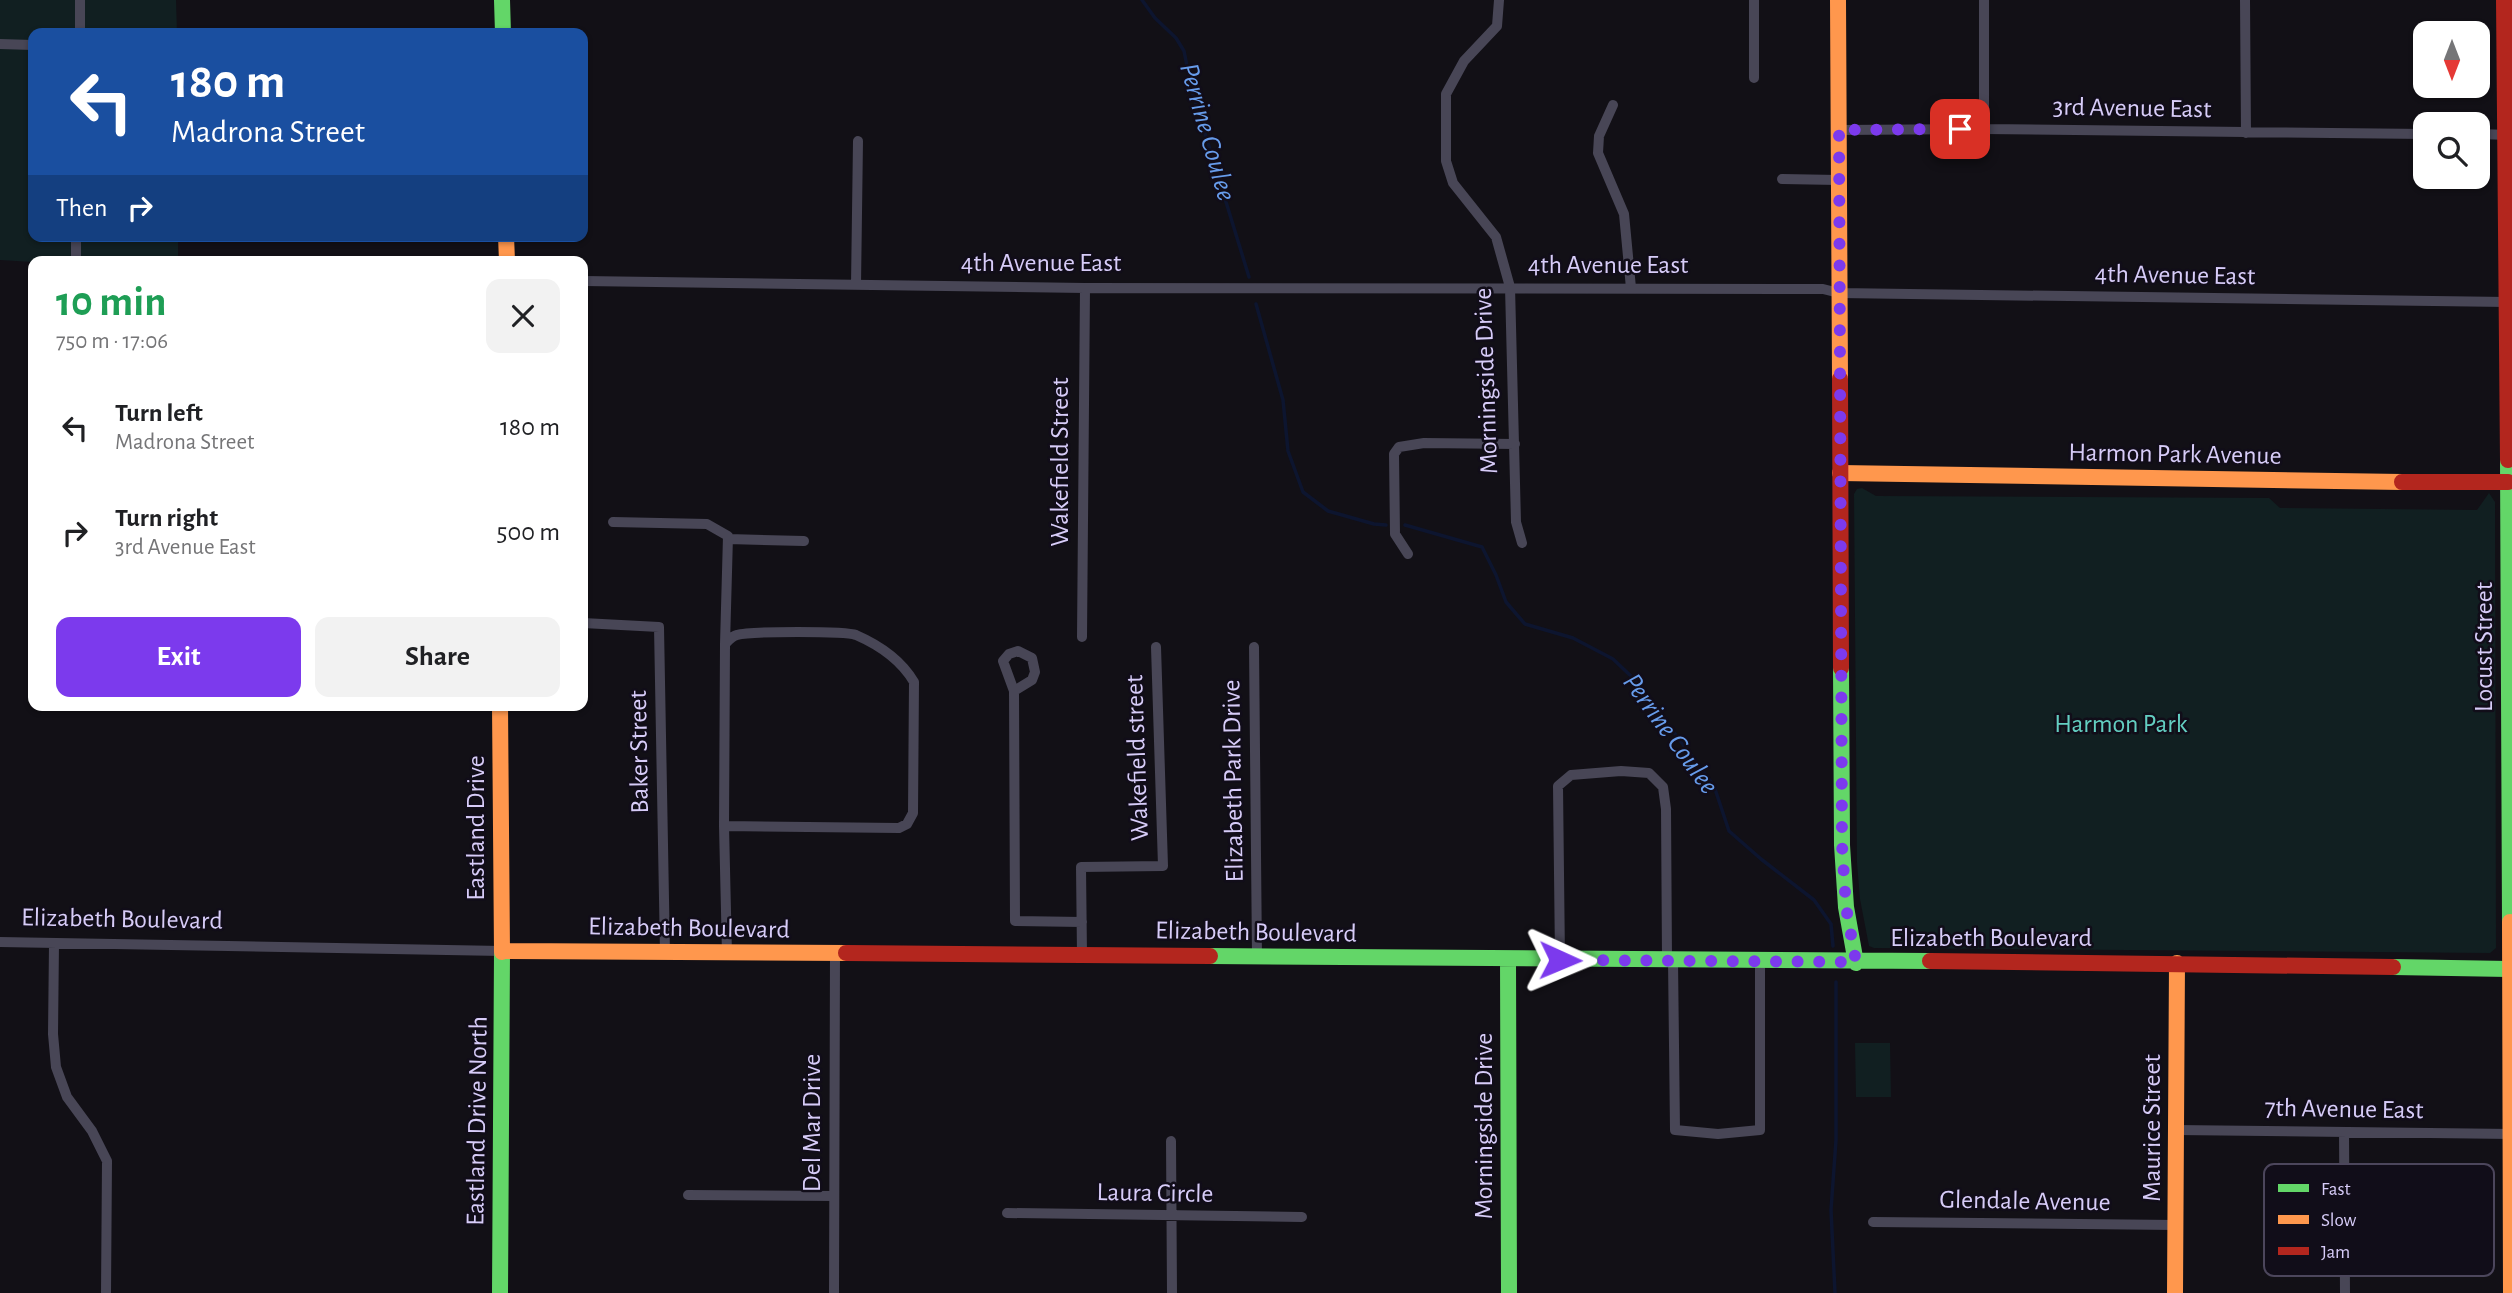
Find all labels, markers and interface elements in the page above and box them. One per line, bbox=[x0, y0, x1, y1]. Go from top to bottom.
north arrow bbox=[2413, 21, 2490, 98]
map controls bbox=[2413, 21, 2490, 189]
icon: left bbox=[56, 56, 147, 147]
text: 180 m bbox=[171, 58, 285, 107]
water label: Perrine Coulee bbox=[1174, 60, 1240, 204]
street label: 3rd Avenue East bbox=[2052, 94, 2212, 122]
pin bbox=[1930, 99, 1990, 159]
icon: arrive bbox=[1941, 110, 1979, 148]
button: search bbox=[2413, 112, 2490, 189]
text: Madrona Street bbox=[171, 116, 365, 148]
icon: right bbox=[121, 189, 159, 227]
text: Then bbox=[56, 195, 107, 221]
street label: 4th Avenue East bbox=[961, 250, 1121, 276]
street label: 4th Avenue East bbox=[1528, 252, 1688, 278]
street label: 4th Avenue East bbox=[2094, 261, 2256, 289]
button: close bbox=[486, 279, 560, 353]
text: 10 min bbox=[56, 281, 166, 323]
street label: Morningside Drive bbox=[1470, 287, 1502, 475]
text: 750 m · 17:06 bbox=[56, 330, 168, 353]
street label: Wakefield Street bbox=[1047, 377, 1073, 547]
text: Turn left bbox=[115, 400, 203, 426]
icon: left bbox=[56, 409, 94, 447]
text: 180 m bbox=[500, 414, 560, 440]
text: Madrona Street bbox=[115, 431, 254, 454]
street label: Harmon Park Avenue bbox=[2068, 439, 2282, 469]
text: Turn right bbox=[115, 505, 218, 531]
icon: right bbox=[56, 514, 94, 552]
text: 500 m bbox=[497, 519, 560, 545]
text: 3rd Avenue East bbox=[115, 536, 256, 559]
street label: Locust Street bbox=[2471, 582, 2497, 712]
button: Exit bbox=[56, 617, 301, 697]
button: Share bbox=[315, 617, 560, 697]
water label: Perrine Coulee bbox=[1617, 668, 1723, 800]
street label: Wakefield street bbox=[1121, 674, 1153, 842]
street label: Elizabeth Park Drive bbox=[1218, 679, 1248, 883]
street label: Baker Street bbox=[625, 690, 653, 814]
park label: Harmon Park bbox=[2054, 711, 2188, 737]
street label: Eastland Drive bbox=[463, 755, 489, 901]
street label: Elizabeth Boulevard bbox=[21, 904, 223, 934]
street label: Elizabeth Boulevard bbox=[588, 913, 790, 943]
street label: Elizabeth Boulevard bbox=[1155, 917, 1357, 947]
position arrow bbox=[1523, 923, 1597, 997]
street label: Elizabeth Boulevard bbox=[1890, 925, 2092, 951]
street label: Eastland Drive North bbox=[462, 1016, 492, 1226]
street label: Morningside Drive bbox=[1471, 1033, 1497, 1219]
street label: Del Mar Drive bbox=[799, 1054, 825, 1192]
street label: Maurice Street bbox=[2139, 1054, 2165, 1202]
street label: 7th Avenue East bbox=[2264, 1095, 2424, 1123]
legend bbox=[2264, 1164, 2494, 1276]
street label: Laura Circle bbox=[1096, 1179, 1214, 1207]
text: Fast bbox=[2321, 1180, 2351, 1199]
street label: Glendale Avenue bbox=[1939, 1187, 2111, 1215]
text: Slow bbox=[2321, 1211, 2357, 1230]
text: Jam bbox=[2321, 1243, 2350, 1262]

